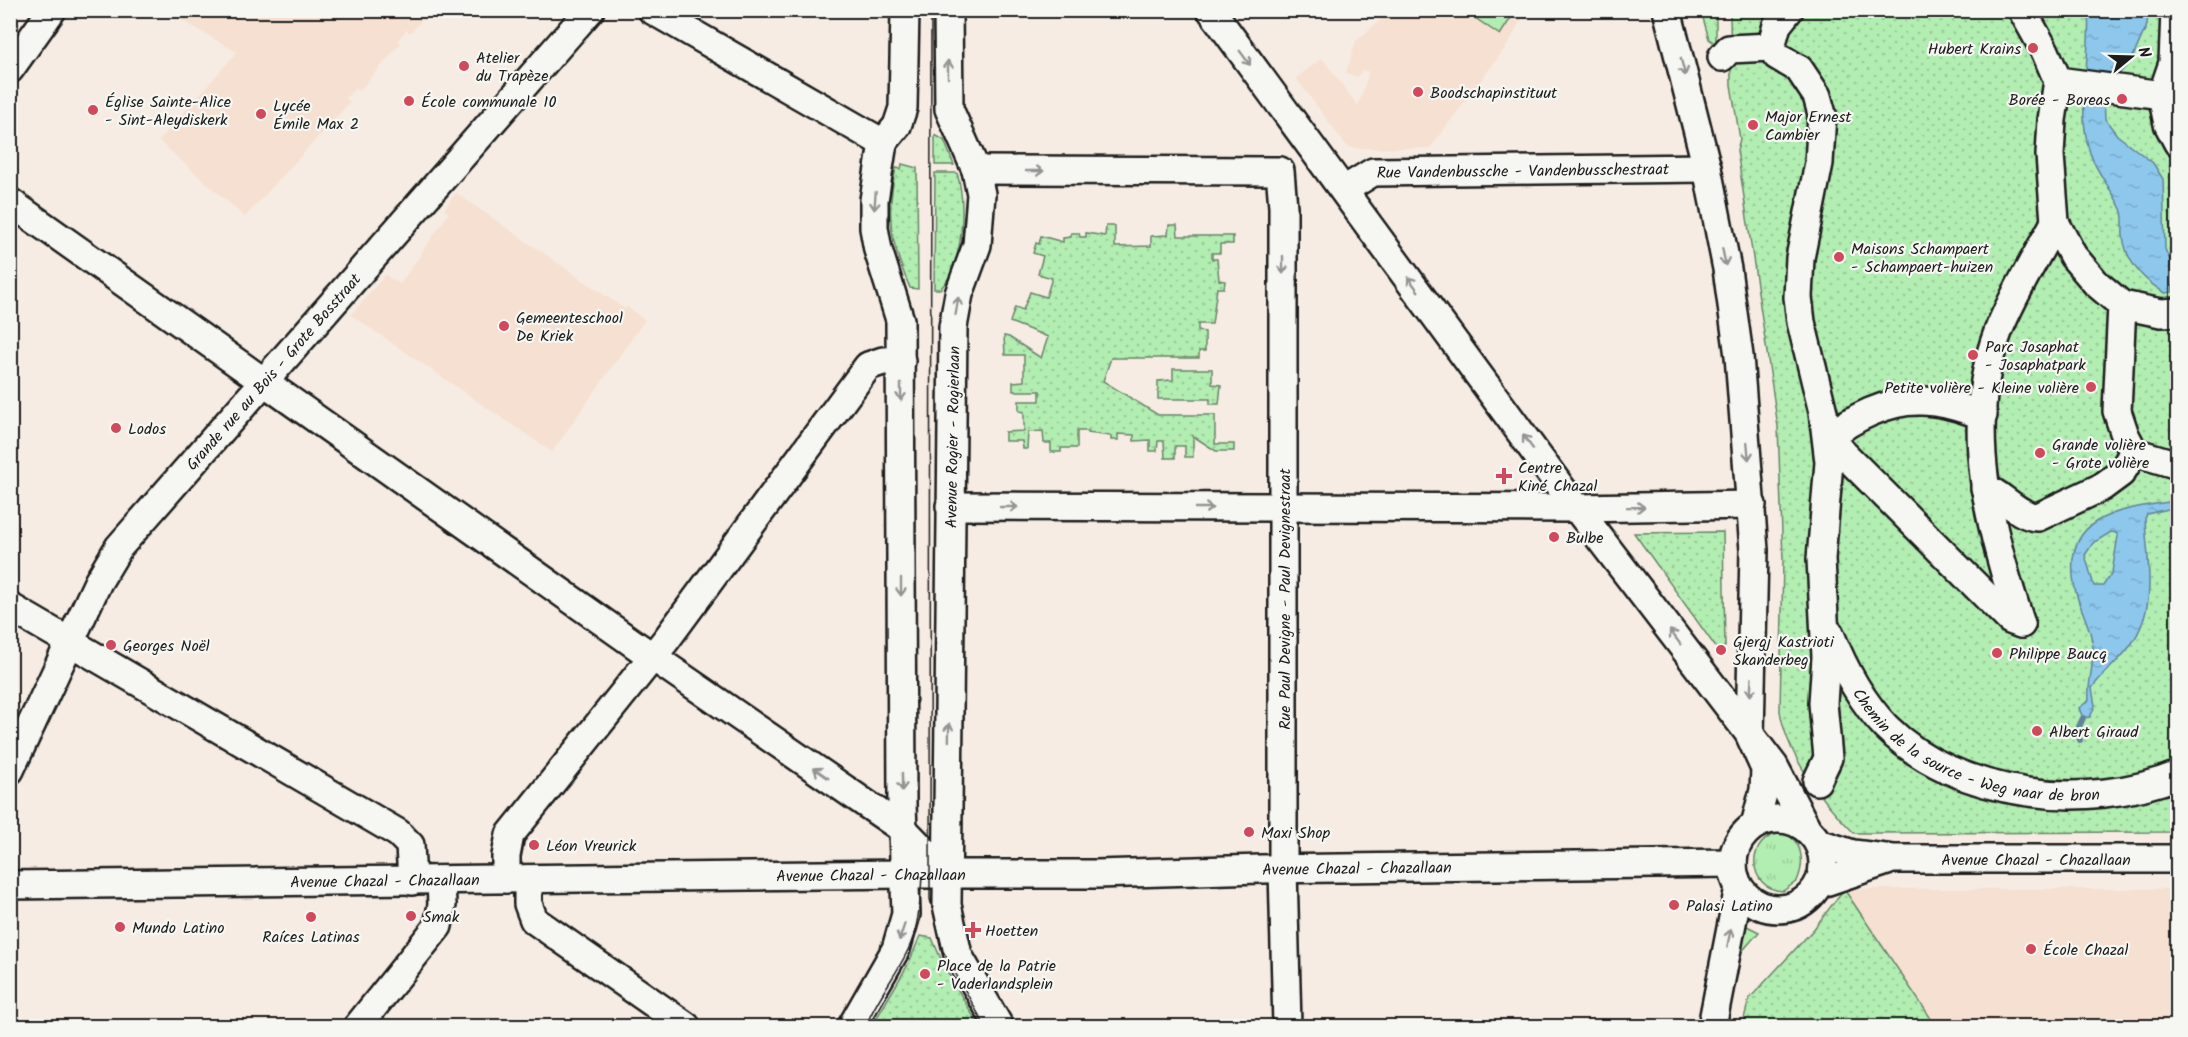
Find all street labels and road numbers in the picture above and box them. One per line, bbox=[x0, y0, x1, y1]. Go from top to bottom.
street label: Rue Vandenbussche - Vandenbusschestraat bbox=[1377, 157, 1670, 186]
street label: Grande rue au Bois - Grote Bosstraat bbox=[181, 268, 368, 477]
street label: Avenue Rogier - Rogierlaan bbox=[939, 346, 968, 528]
street label: Rue Paul Devigne - Paul Devignestraat bbox=[1273, 467, 1298, 730]
street label: Chemin de la source - Weg naar de bron bbox=[1846, 684, 2101, 809]
street label: Avenue Chazal - Chazallaan bbox=[1941, 848, 2131, 873]
street label: Avenue Chazal - Chazallaan bbox=[1262, 856, 1452, 883]
street label: Avenue Chazal - Chazallaan bbox=[776, 863, 966, 890]
street label: Avenue Chazal - Chazallaan bbox=[290, 868, 480, 896]

